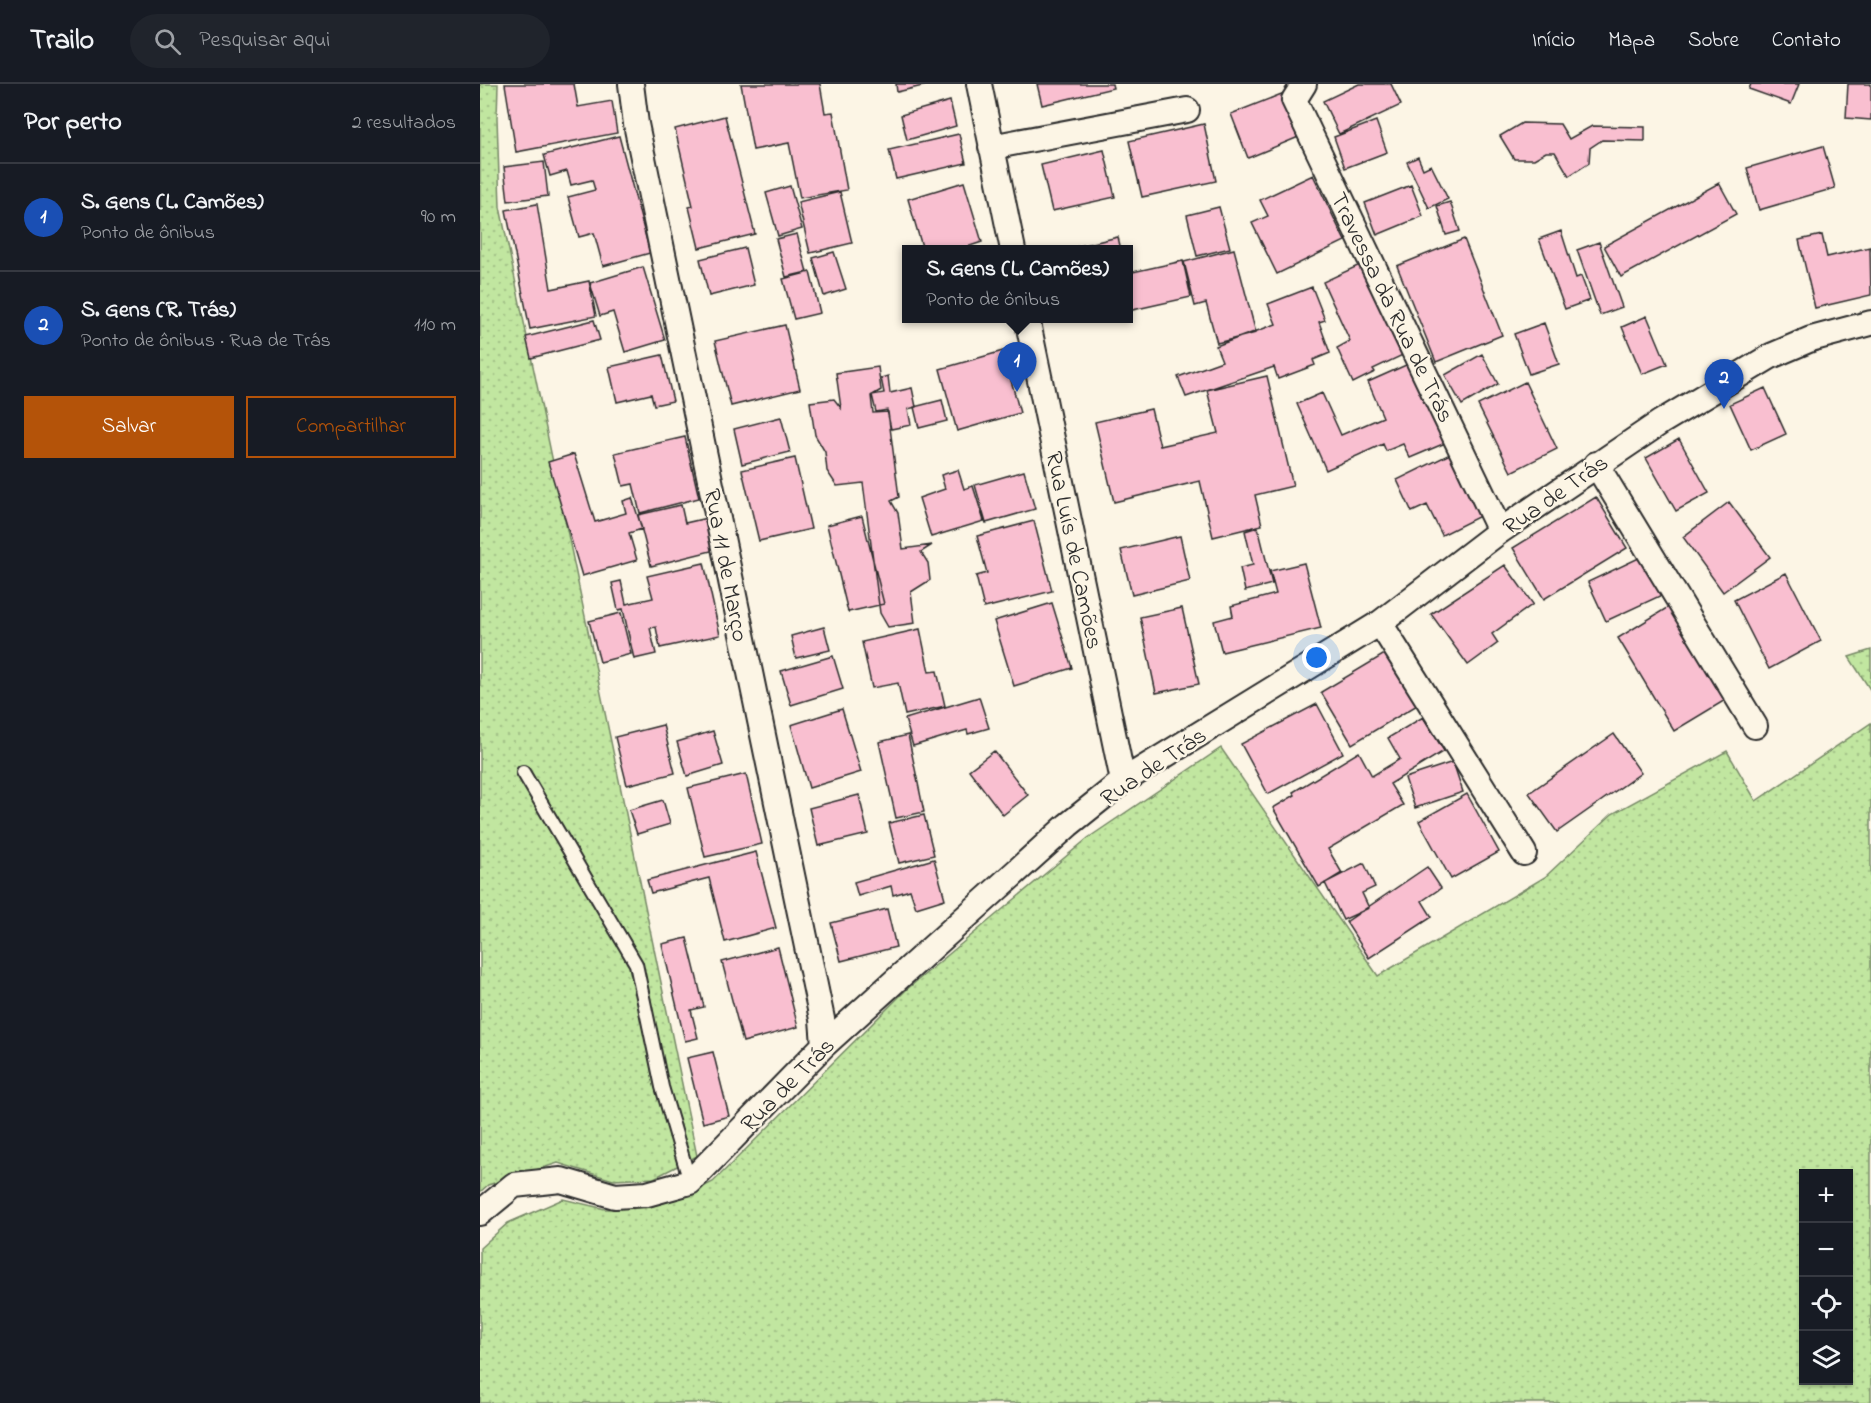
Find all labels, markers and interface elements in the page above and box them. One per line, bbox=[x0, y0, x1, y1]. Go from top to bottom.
search box bbox=[130, 14, 550, 68]
text: Trailo bbox=[30, 21, 94, 62]
icon: search bbox=[151, 25, 184, 58]
text: Pesquisar aqui bbox=[199, 25, 330, 57]
text: Início bbox=[1532, 26, 1575, 56]
text: Mapa bbox=[1608, 26, 1655, 56]
text: Sobre bbox=[1688, 26, 1739, 56]
text: Contato bbox=[1772, 26, 1841, 56]
text: Por perto bbox=[24, 104, 122, 142]
text: 2 resultados bbox=[352, 109, 456, 138]
text: S. Gens (L. Camões) bbox=[81, 187, 264, 219]
street label: Travessa da Rua de Trás bbox=[1320, 187, 1462, 429]
text: 1 bbox=[40, 203, 47, 232]
text: 90 m bbox=[421, 203, 456, 232]
text: Ponto de ônibus bbox=[81, 219, 215, 248]
popup bbox=[902, 245, 1133, 323]
text: S. Gens (L. Camões) bbox=[926, 254, 1109, 286]
text: Ponto de ônibus bbox=[926, 286, 1060, 315]
text: S. Gens (R. Trás) bbox=[81, 295, 236, 327]
text: 2 bbox=[39, 311, 48, 340]
text: 110 m bbox=[414, 311, 456, 340]
text: Ponto de ônibus · Rua de Trás bbox=[81, 327, 331, 356]
pin: 1 bbox=[998, 342, 1036, 392]
pin: 2 bbox=[1704, 360, 1744, 409]
button: Salvar bbox=[24, 396, 234, 458]
button: Compartilhar bbox=[246, 396, 456, 458]
street label: Rua de Trás bbox=[1497, 447, 1616, 545]
street label: Rua Luís de Camões bbox=[1034, 448, 1111, 653]
street label: Rua 11 de Março bbox=[693, 486, 757, 645]
your location bbox=[1302, 643, 1331, 672]
street label: Rua de Trás bbox=[1094, 720, 1215, 817]
street label: Rua de Trás bbox=[733, 1030, 844, 1141]
map controls bbox=[1799, 1169, 1853, 1385]
button: + bbox=[1799, 1169, 1853, 1223]
button: − bbox=[1799, 1223, 1853, 1277]
button: locate bbox=[1799, 1277, 1853, 1331]
button: layers bbox=[1799, 1331, 1853, 1385]

